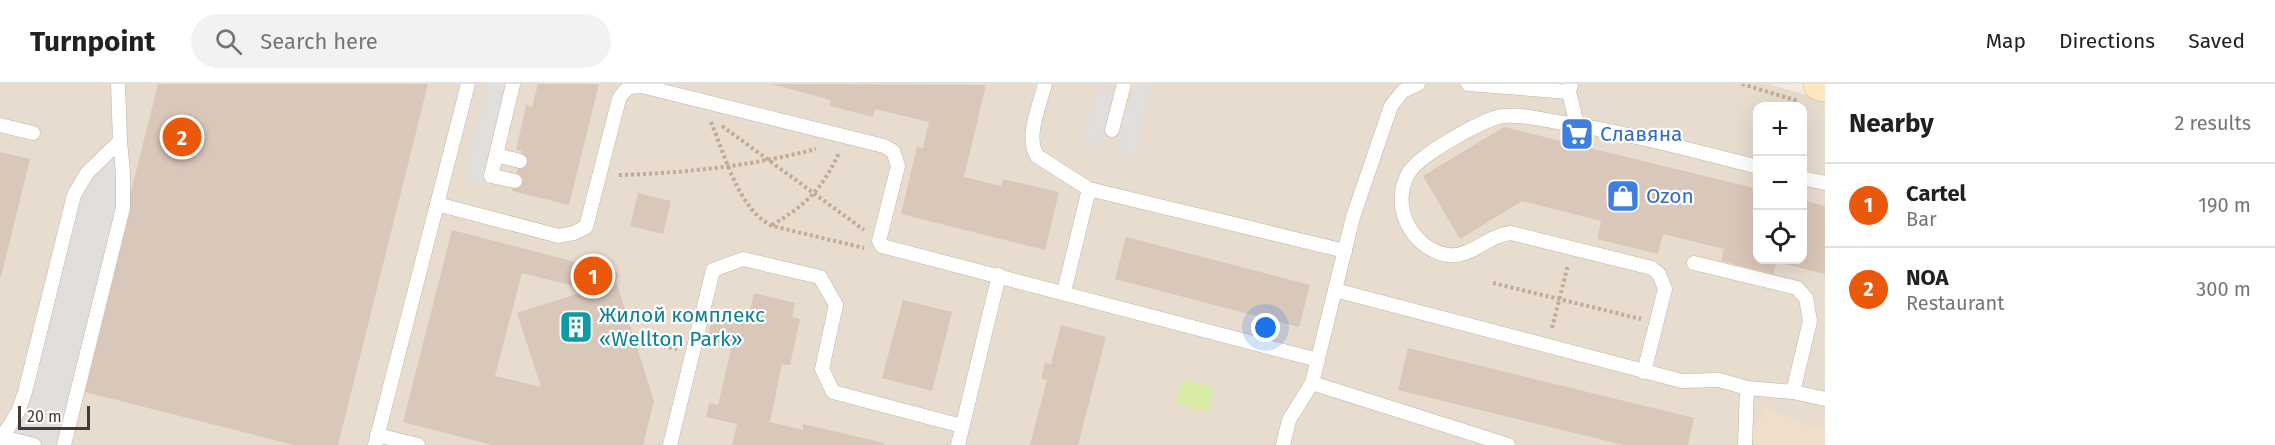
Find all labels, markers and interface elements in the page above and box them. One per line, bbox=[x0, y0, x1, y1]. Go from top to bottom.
search box bbox=[191, 14, 611, 68]
text: Turnpoint bbox=[30, 25, 155, 58]
icon: search bbox=[212, 25, 245, 58]
text: Search here bbox=[260, 28, 378, 55]
text: Map bbox=[1986, 28, 2026, 54]
text: Directions bbox=[2059, 28, 2155, 54]
text: Saved bbox=[2188, 28, 2245, 54]
map controls bbox=[1753, 102, 1807, 264]
button: + bbox=[1753, 102, 1807, 156]
text: Nearby bbox=[1849, 108, 1934, 139]
text: 2 results bbox=[2174, 111, 2251, 135]
pin: 2 bbox=[162, 115, 201, 160]
supermarket icon: Славяна bbox=[1559, 116, 1595, 152]
place label: Славяна bbox=[1600, 121, 1683, 147]
button: − bbox=[1753, 156, 1807, 210]
shop icon: Ozon bbox=[1605, 178, 1641, 214]
text: Cartel bbox=[1906, 180, 1966, 207]
place label: Ozon bbox=[1646, 183, 1694, 209]
text: 1 bbox=[1864, 193, 1873, 217]
text: 190 m bbox=[2198, 193, 2251, 217]
text: Bar bbox=[1906, 207, 1937, 231]
button: locate bbox=[1753, 210, 1807, 264]
pin: 1 bbox=[574, 254, 612, 298]
text: NOA bbox=[1906, 264, 1949, 291]
text: 2 bbox=[1863, 277, 1874, 301]
text: 300 m bbox=[2196, 277, 2251, 301]
text: Restaurant bbox=[1906, 291, 2004, 315]
place label: Жилой комплекс «Wellton Park» bbox=[599, 302, 765, 352]
building icon: Жилой комплекс «Wellton Park» bbox=[558, 309, 594, 345]
your location bbox=[1251, 313, 1280, 342]
scale bar bbox=[18, 403, 90, 430]
text: 20 m bbox=[27, 407, 62, 426]

